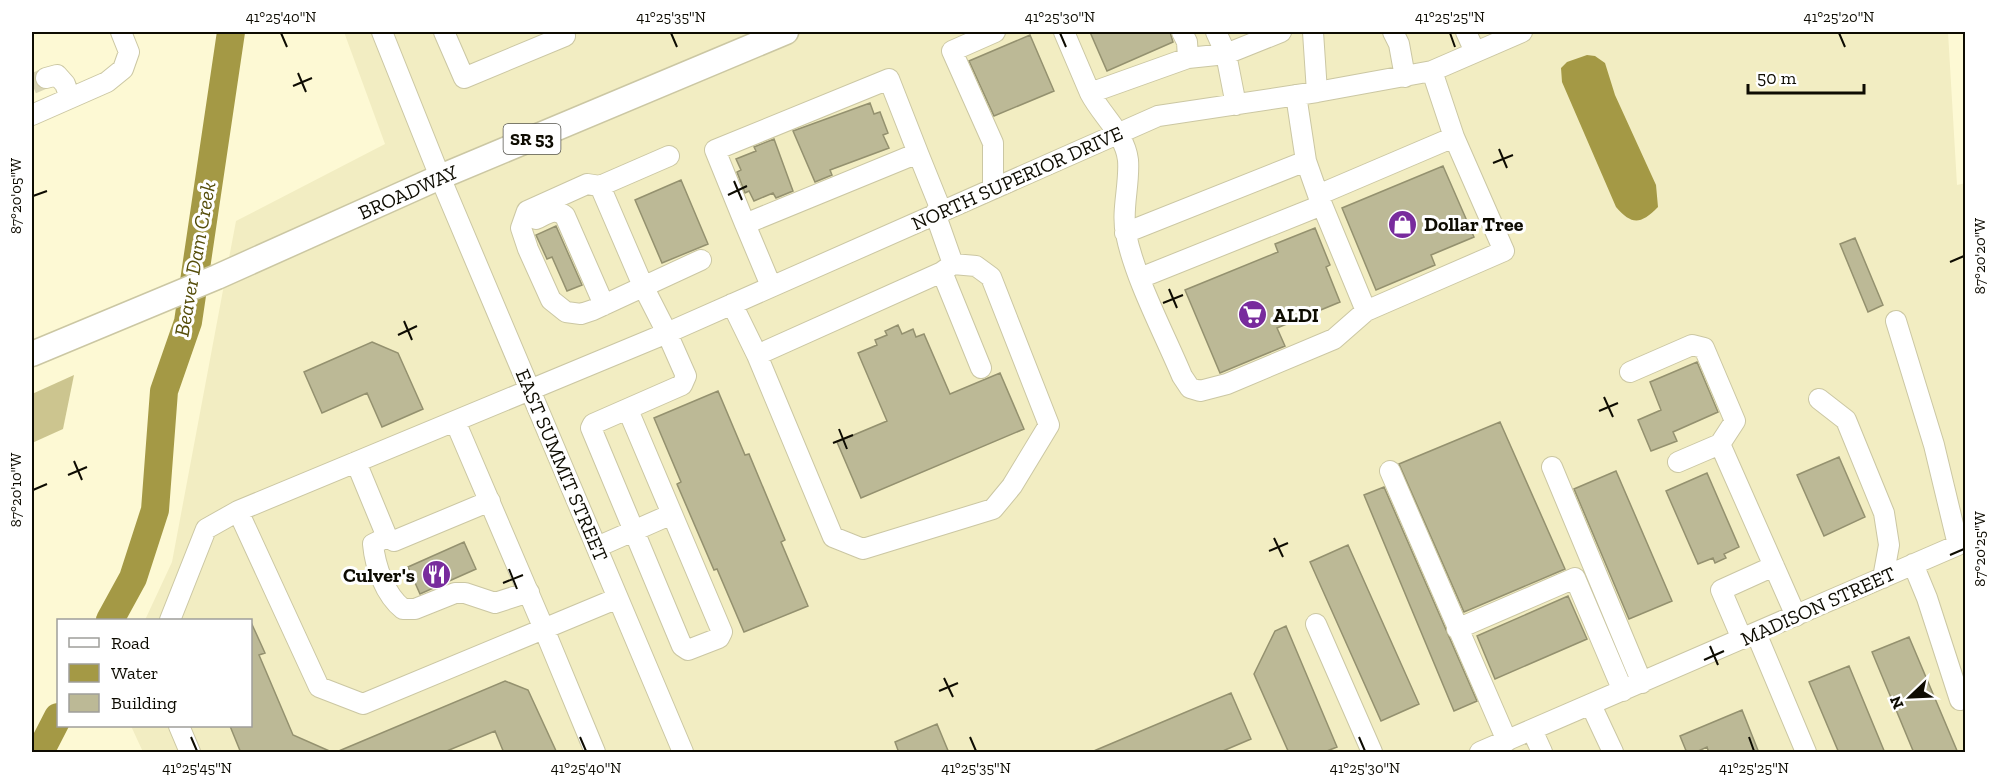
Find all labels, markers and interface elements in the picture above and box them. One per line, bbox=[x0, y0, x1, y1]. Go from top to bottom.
text: 41°25'40"N bbox=[246, 8, 316, 26]
text: 41°25'35"N bbox=[636, 8, 706, 26]
text: 41°25'30"N bbox=[1025, 8, 1095, 26]
text: 41°25'25"N bbox=[1415, 8, 1485, 26]
text: 41°25'20"N bbox=[1804, 8, 1874, 26]
scale bar bbox=[1748, 57, 1864, 95]
text: 50 m bbox=[1757, 67, 1797, 89]
street label: NORTH SUPERIOR DRIVE bbox=[908, 121, 1126, 235]
road number: SR 53 bbox=[504, 124, 560, 154]
text: 87°20'05"W bbox=[7, 158, 25, 234]
street label: BROADWAY bbox=[355, 159, 462, 225]
water label: Beaver Dam Creek bbox=[169, 180, 220, 338]
shop icon: Dollar Tree bbox=[1387, 208, 1419, 240]
place label: Dollar Tree bbox=[1424, 212, 1524, 236]
text: 87°20'20"W bbox=[1971, 218, 1989, 294]
supermarket icon: ALDI bbox=[1236, 299, 1268, 331]
place label: ALDI bbox=[1273, 303, 1319, 327]
street label: EAST SUMMIT STREET bbox=[511, 365, 613, 565]
text: 87°20'10"W bbox=[7, 453, 25, 527]
text: 87°20'25"W bbox=[1971, 511, 1989, 587]
restaurant icon: Culver's bbox=[420, 559, 452, 591]
street label: MADISON STREET bbox=[1737, 561, 1899, 651]
place label: Culver's bbox=[343, 563, 415, 587]
legend bbox=[57, 619, 252, 727]
text: Road bbox=[111, 632, 150, 654]
text: Water bbox=[111, 662, 158, 684]
north arrow bbox=[1880, 667, 1940, 727]
text: Building bbox=[111, 692, 177, 714]
text: N bbox=[1886, 693, 1908, 712]
text: 41°25'45"N bbox=[162, 759, 232, 777]
text: 41°25'40"N bbox=[551, 759, 621, 777]
text: 41°25'35"N bbox=[941, 759, 1011, 777]
text: 41°25'30"N bbox=[1330, 759, 1400, 777]
text: 41°25'25"N bbox=[1719, 759, 1789, 777]

